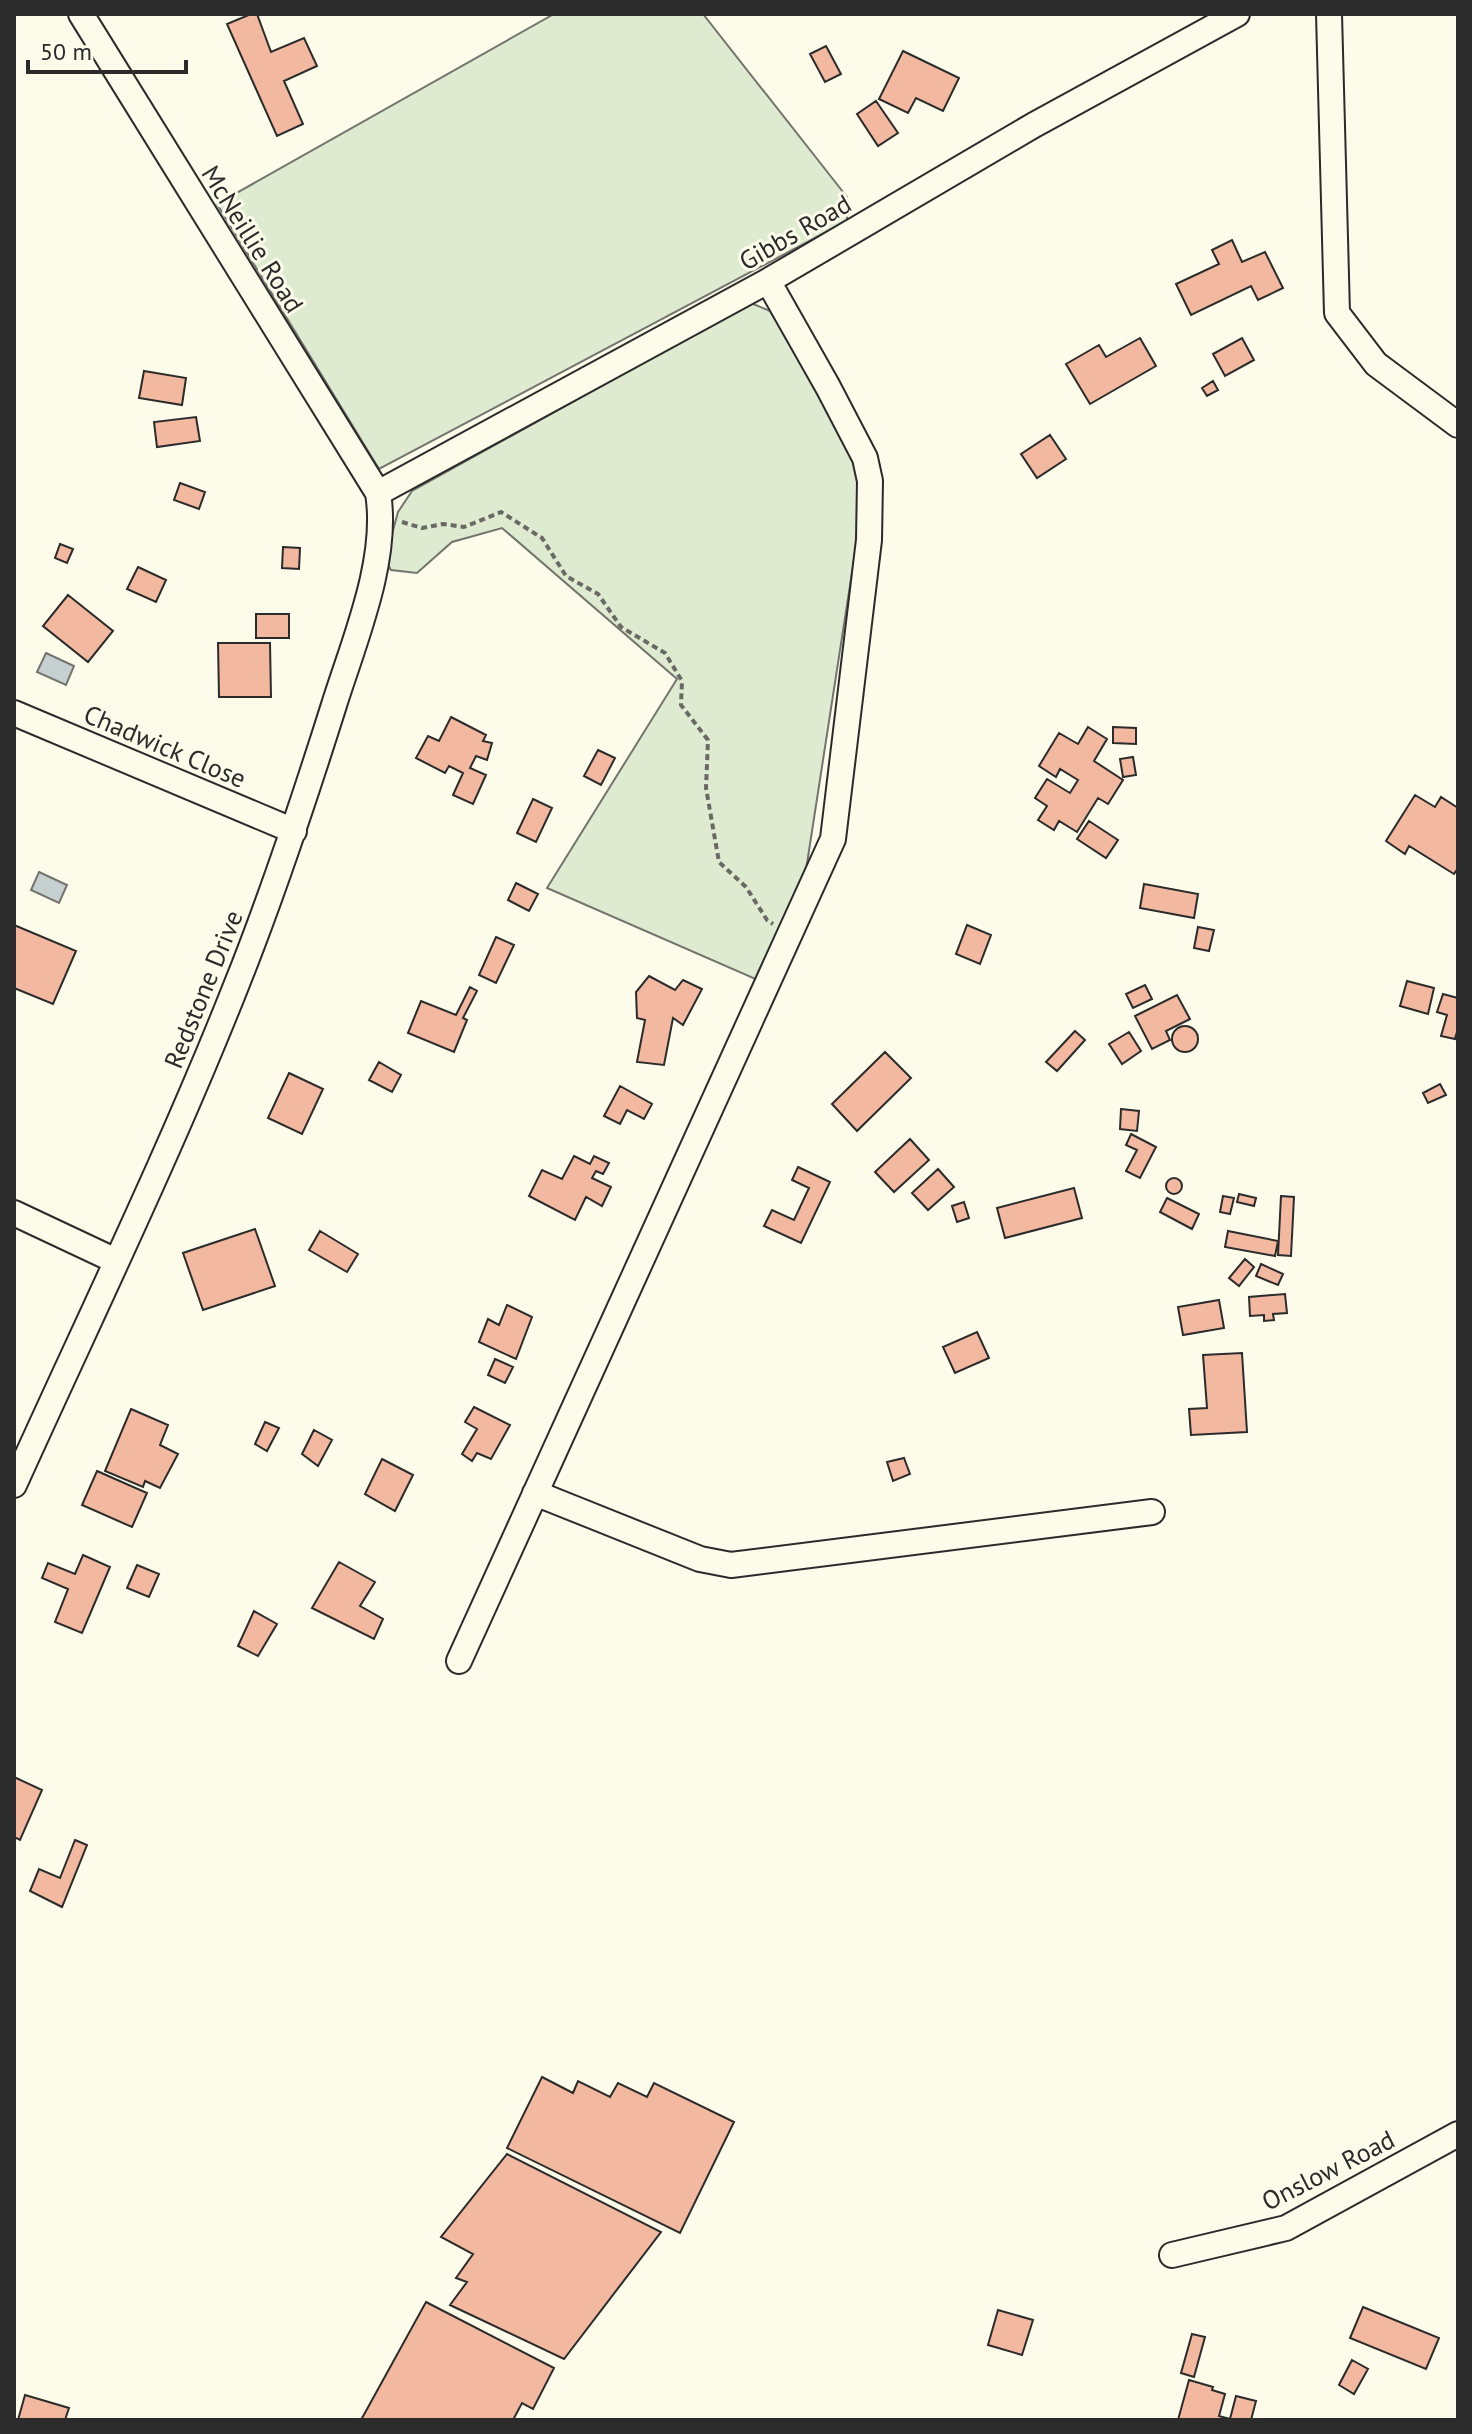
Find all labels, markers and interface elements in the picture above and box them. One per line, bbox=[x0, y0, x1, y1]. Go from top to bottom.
scale bar bbox=[28, 24, 186, 74]
text: 50 m bbox=[40, 36, 92, 67]
street label: McNeillie Road bbox=[195, 159, 311, 319]
street label: Gibbs Road bbox=[733, 187, 857, 277]
street label: Chadwick Close bbox=[79, 697, 251, 795]
street label: Redstone Drive bbox=[156, 905, 250, 1073]
street label: Onslow Road bbox=[1256, 2122, 1400, 2218]

